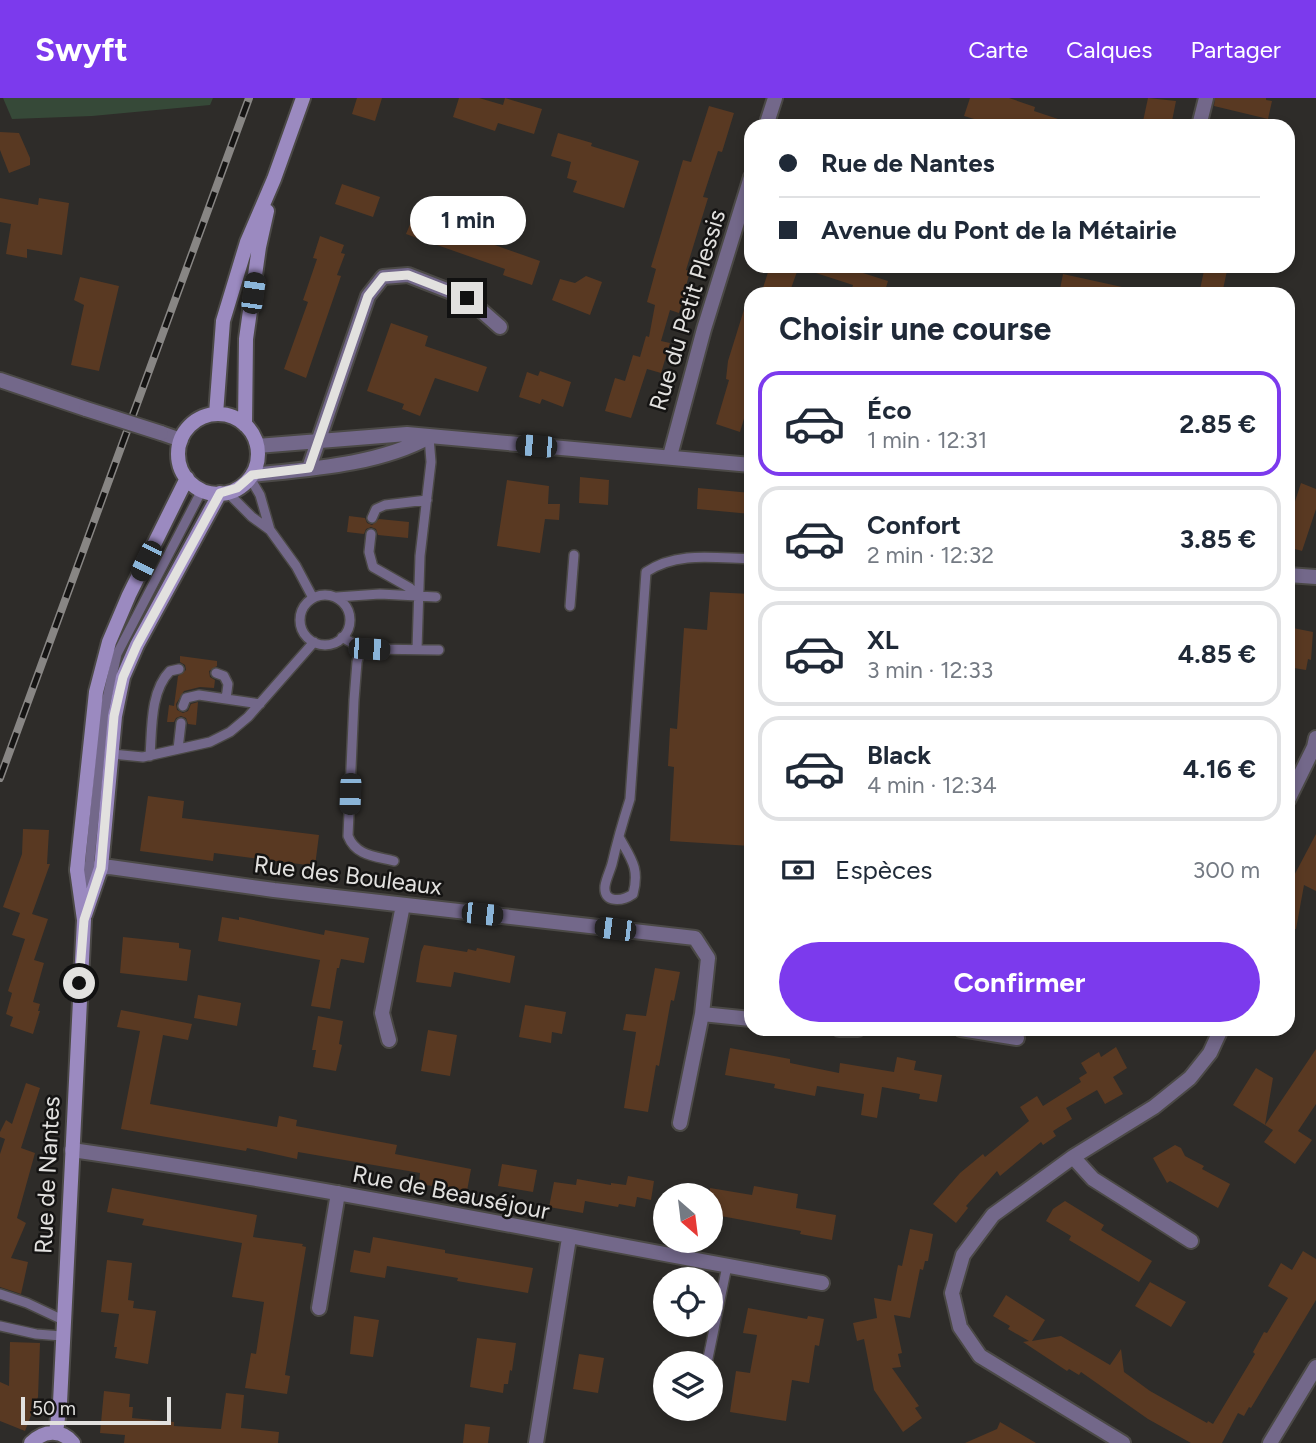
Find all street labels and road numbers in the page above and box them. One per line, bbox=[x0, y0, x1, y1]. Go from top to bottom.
street label: Rue du Petit Plessis bbox=[643, 206, 731, 414]
street label: Rue des Bouleaux bbox=[252, 849, 444, 901]
street label: Rue de Nantes bbox=[28, 1095, 66, 1255]
street label: Rue de Beauséjour bbox=[350, 1159, 552, 1225]

